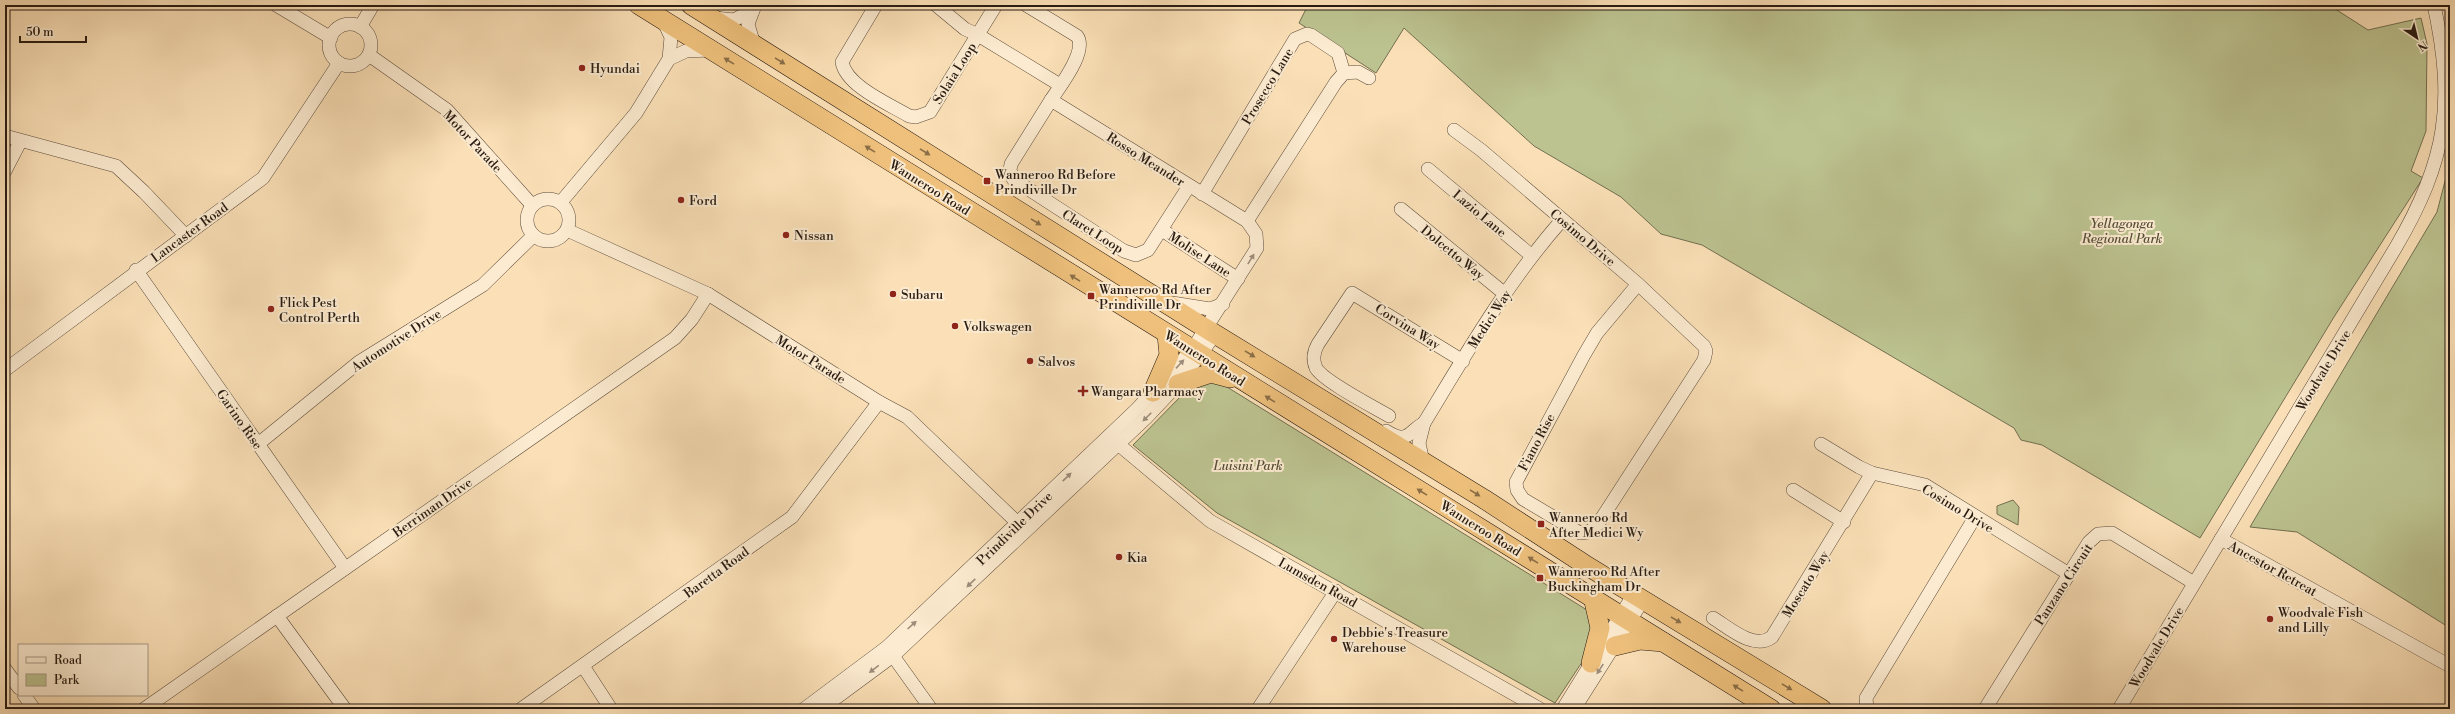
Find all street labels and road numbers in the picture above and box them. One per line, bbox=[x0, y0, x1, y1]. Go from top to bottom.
street label: Solaia Loop bbox=[930, 40, 980, 107]
street label: Prosecco Lane bbox=[1239, 45, 1297, 128]
street label: Motor Parade bbox=[439, 107, 506, 177]
street label: Rosso Meander bbox=[1103, 129, 1188, 191]
street label: Wanneroo Road bbox=[885, 156, 973, 219]
street label: Lazio Lane bbox=[1449, 187, 1510, 241]
street label: Lancaster Road bbox=[148, 199, 232, 266]
street label: Cosimo Drive bbox=[1546, 206, 1619, 270]
street label: Claret Loop bbox=[1059, 207, 1126, 257]
street label: Dolcetto Way bbox=[1417, 222, 1488, 284]
street label: Molise Lane bbox=[1165, 229, 1234, 281]
street label: Medici Way bbox=[1465, 287, 1515, 352]
street label: Corvina Way bbox=[1372, 300, 1444, 354]
street label: Automotive Drive bbox=[348, 306, 445, 376]
street label: Woodvale Drive bbox=[2293, 326, 2355, 415]
street label: Wanneroo Road bbox=[1160, 327, 1248, 390]
street label: Motor Parade bbox=[772, 332, 849, 388]
street label: Garino Rise bbox=[213, 386, 266, 453]
street label: Fiano Rise bbox=[1515, 411, 1559, 474]
street label: Berriman Drive bbox=[389, 474, 476, 542]
street label: Cosimo Drive bbox=[1919, 481, 1997, 537]
street label: Prindiville Drive bbox=[973, 488, 1056, 569]
street label: Wanneroo Road bbox=[1436, 497, 1524, 560]
street label: Ancestor Retreat bbox=[2224, 537, 2320, 600]
street label: Panzano Circuit bbox=[2031, 540, 2096, 629]
street label: Baretta Road bbox=[680, 543, 753, 602]
street label: Moscato Way bbox=[1779, 548, 1833, 621]
street label: Lumsden Road bbox=[1275, 555, 1360, 611]
street label: Woodvale Drive bbox=[2126, 603, 2188, 692]

